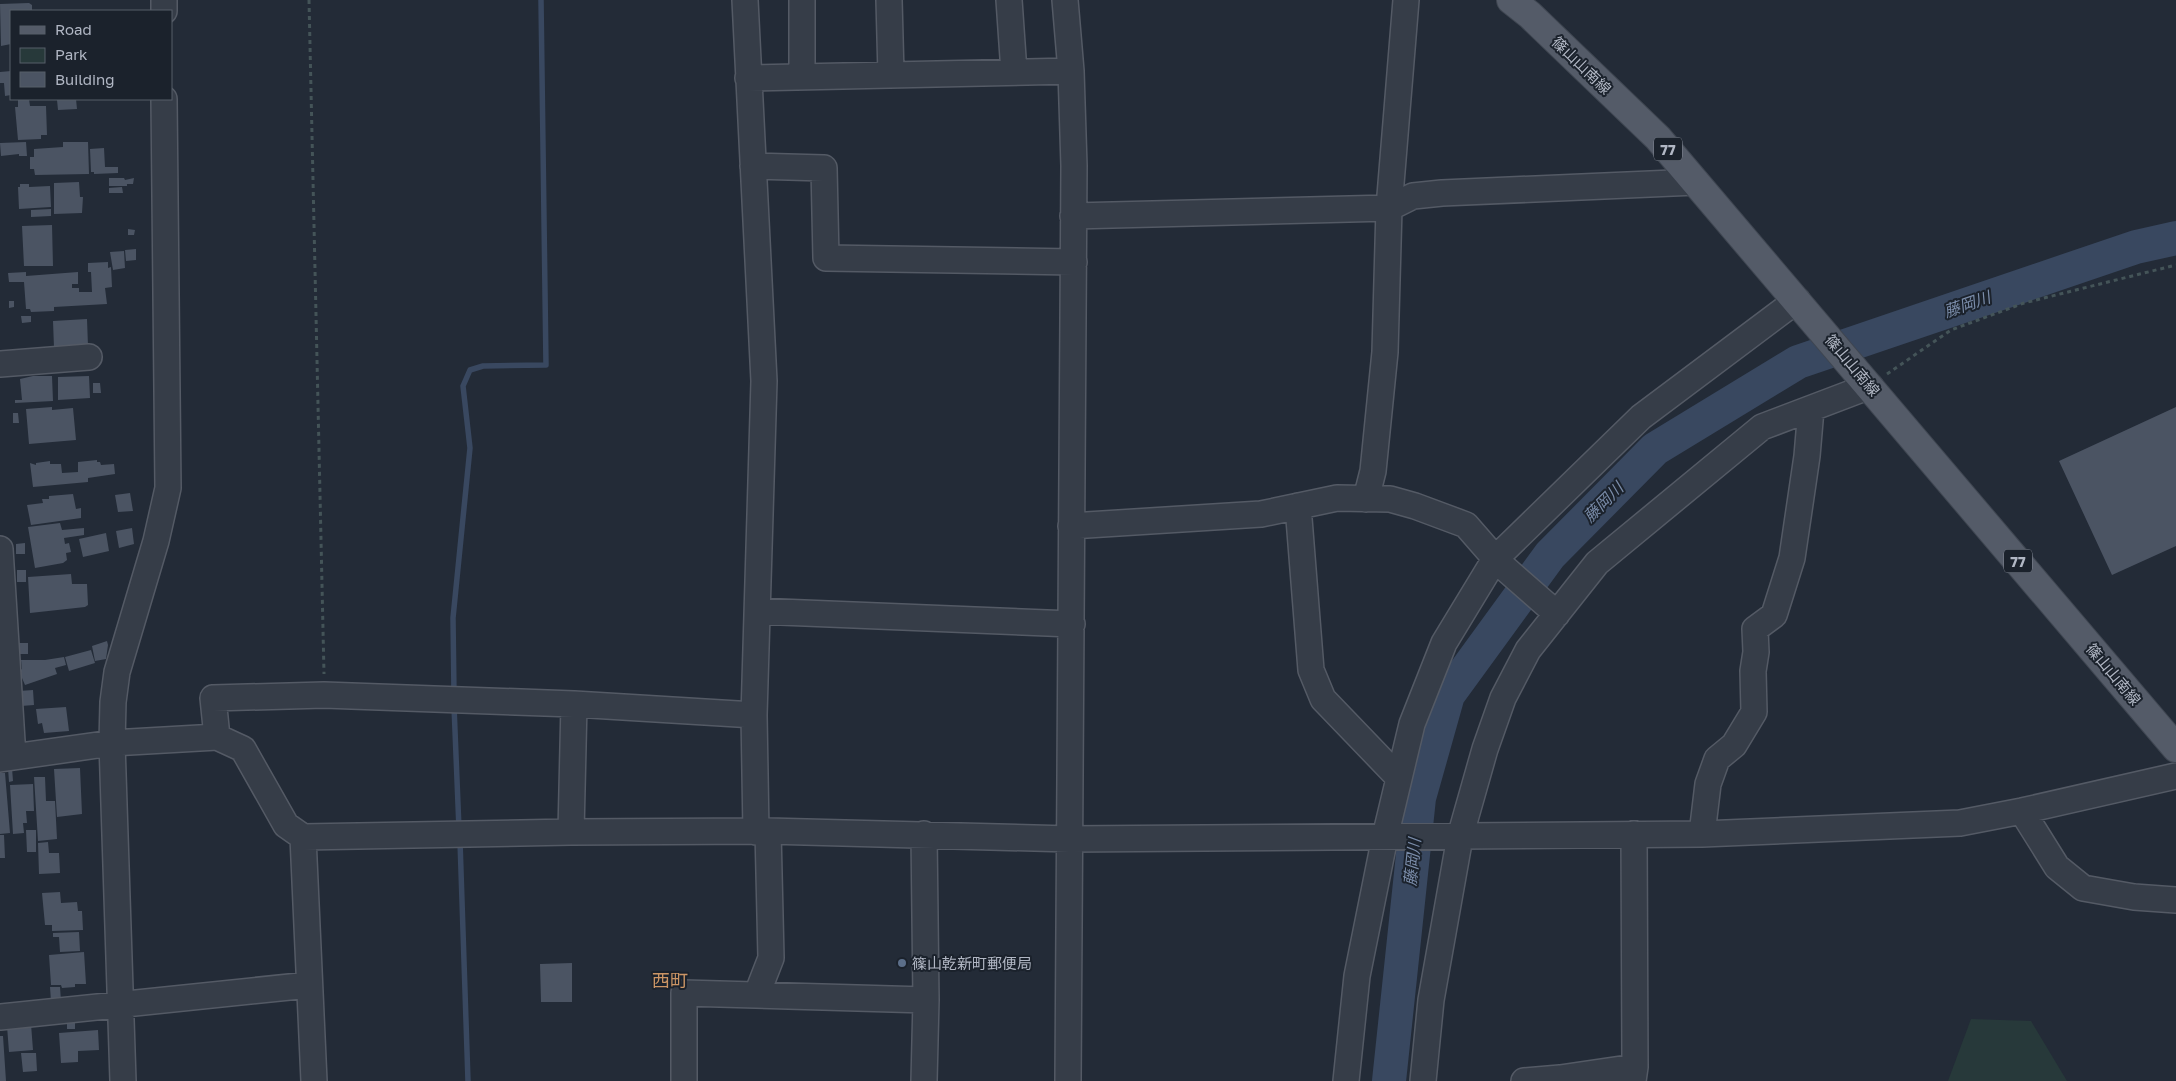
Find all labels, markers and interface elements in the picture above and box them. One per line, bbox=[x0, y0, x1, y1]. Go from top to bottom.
legend bbox=[10, 10, 172, 100]
text: Road bbox=[55, 20, 92, 38]
street label: 篠山山南線 bbox=[1549, 32, 1615, 98]
text: Park bbox=[55, 45, 88, 63]
text: Building bbox=[55, 70, 115, 88]
road number: 77 bbox=[1654, 138, 1682, 160]
water label: 藤岡川 bbox=[1941, 286, 1995, 321]
street label: 篠山山南線 bbox=[1822, 330, 1884, 400]
water label: 藤岡川 bbox=[1579, 477, 1628, 526]
road number: 77 bbox=[2004, 550, 2032, 572]
street label: 篠山山南線 bbox=[2083, 639, 2145, 709]
water label: 藤岡川 bbox=[1400, 835, 1425, 887]
place label: 篠山乾新町郵便局 bbox=[912, 954, 1032, 972]
marker: 篠山乾新町郵便局 bbox=[896, 957, 908, 969]
district label: 西町 bbox=[652, 969, 688, 991]

